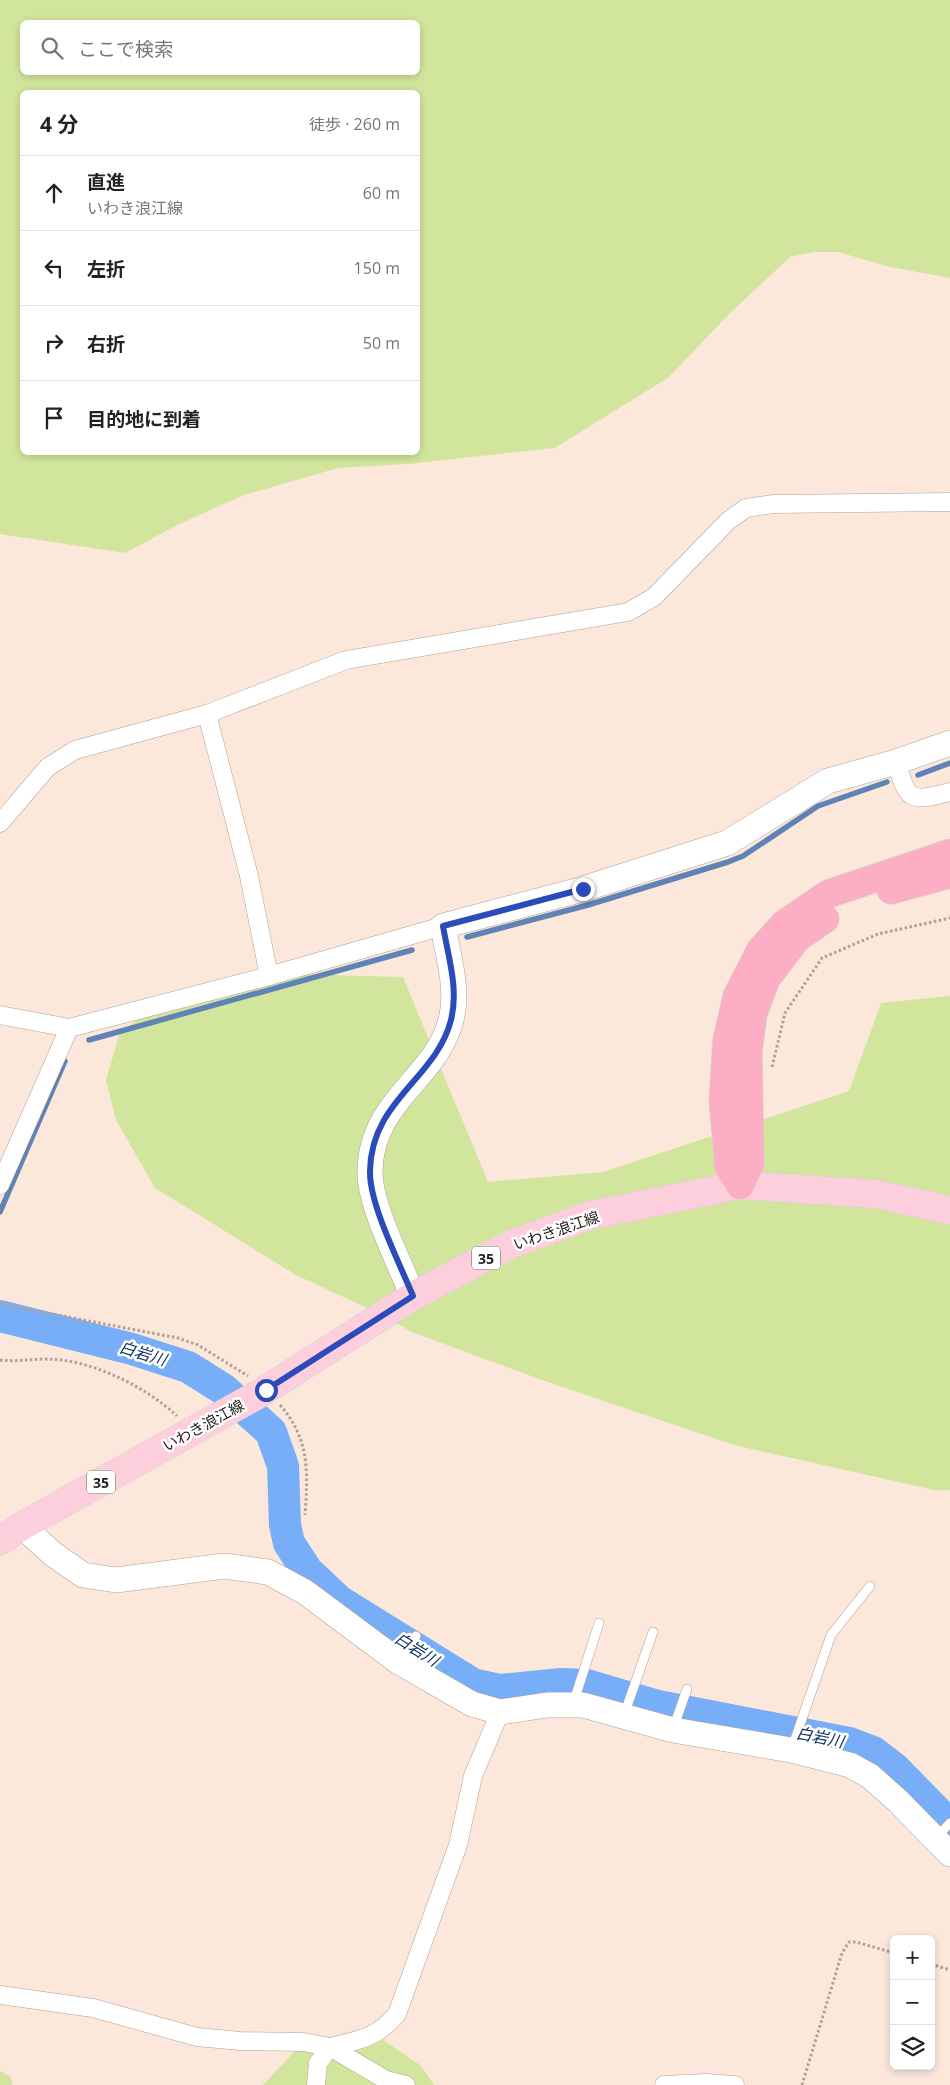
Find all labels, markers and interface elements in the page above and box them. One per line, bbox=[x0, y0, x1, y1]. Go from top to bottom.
search box bbox=[20, 20, 420, 75]
icon: search bbox=[38, 34, 66, 62]
text: ここで検索 bbox=[78, 36, 173, 62]
text: 4 分 bbox=[40, 110, 78, 138]
text: 徒歩 · 260 m bbox=[309, 113, 400, 135]
text: 直進 bbox=[87, 169, 125, 195]
icon: ahead bbox=[40, 179, 68, 207]
text: 60 m bbox=[363, 182, 400, 204]
text: いわき浪江線 bbox=[87, 197, 183, 219]
icon: left bbox=[40, 254, 68, 282]
text: 左折 bbox=[87, 256, 125, 282]
text: 150 m bbox=[354, 257, 400, 279]
icon: right bbox=[40, 329, 68, 357]
text: 右折 bbox=[87, 331, 125, 357]
text: 50 m bbox=[363, 332, 400, 354]
icon: arrive bbox=[40, 404, 68, 432]
text: 目的地に到着 bbox=[87, 406, 201, 432]
route end bbox=[572, 878, 595, 901]
street label: いわき浪江線 bbox=[510, 1206, 602, 1254]
road number: 35 bbox=[472, 1246, 500, 1270]
water label: 白岩川 bbox=[117, 1335, 171, 1371]
route start bbox=[255, 1379, 278, 1402]
street label: いわき浪江線 bbox=[159, 1394, 247, 1456]
road number: 35 bbox=[87, 1470, 115, 1494]
water label: 白岩川 bbox=[391, 1627, 445, 1672]
water label: 白岩川 bbox=[794, 1722, 848, 1753]
map controls bbox=[890, 1935, 935, 2070]
button: + bbox=[890, 1935, 935, 1980]
button: − bbox=[890, 1980, 935, 2025]
button: layers bbox=[890, 2025, 935, 2070]

